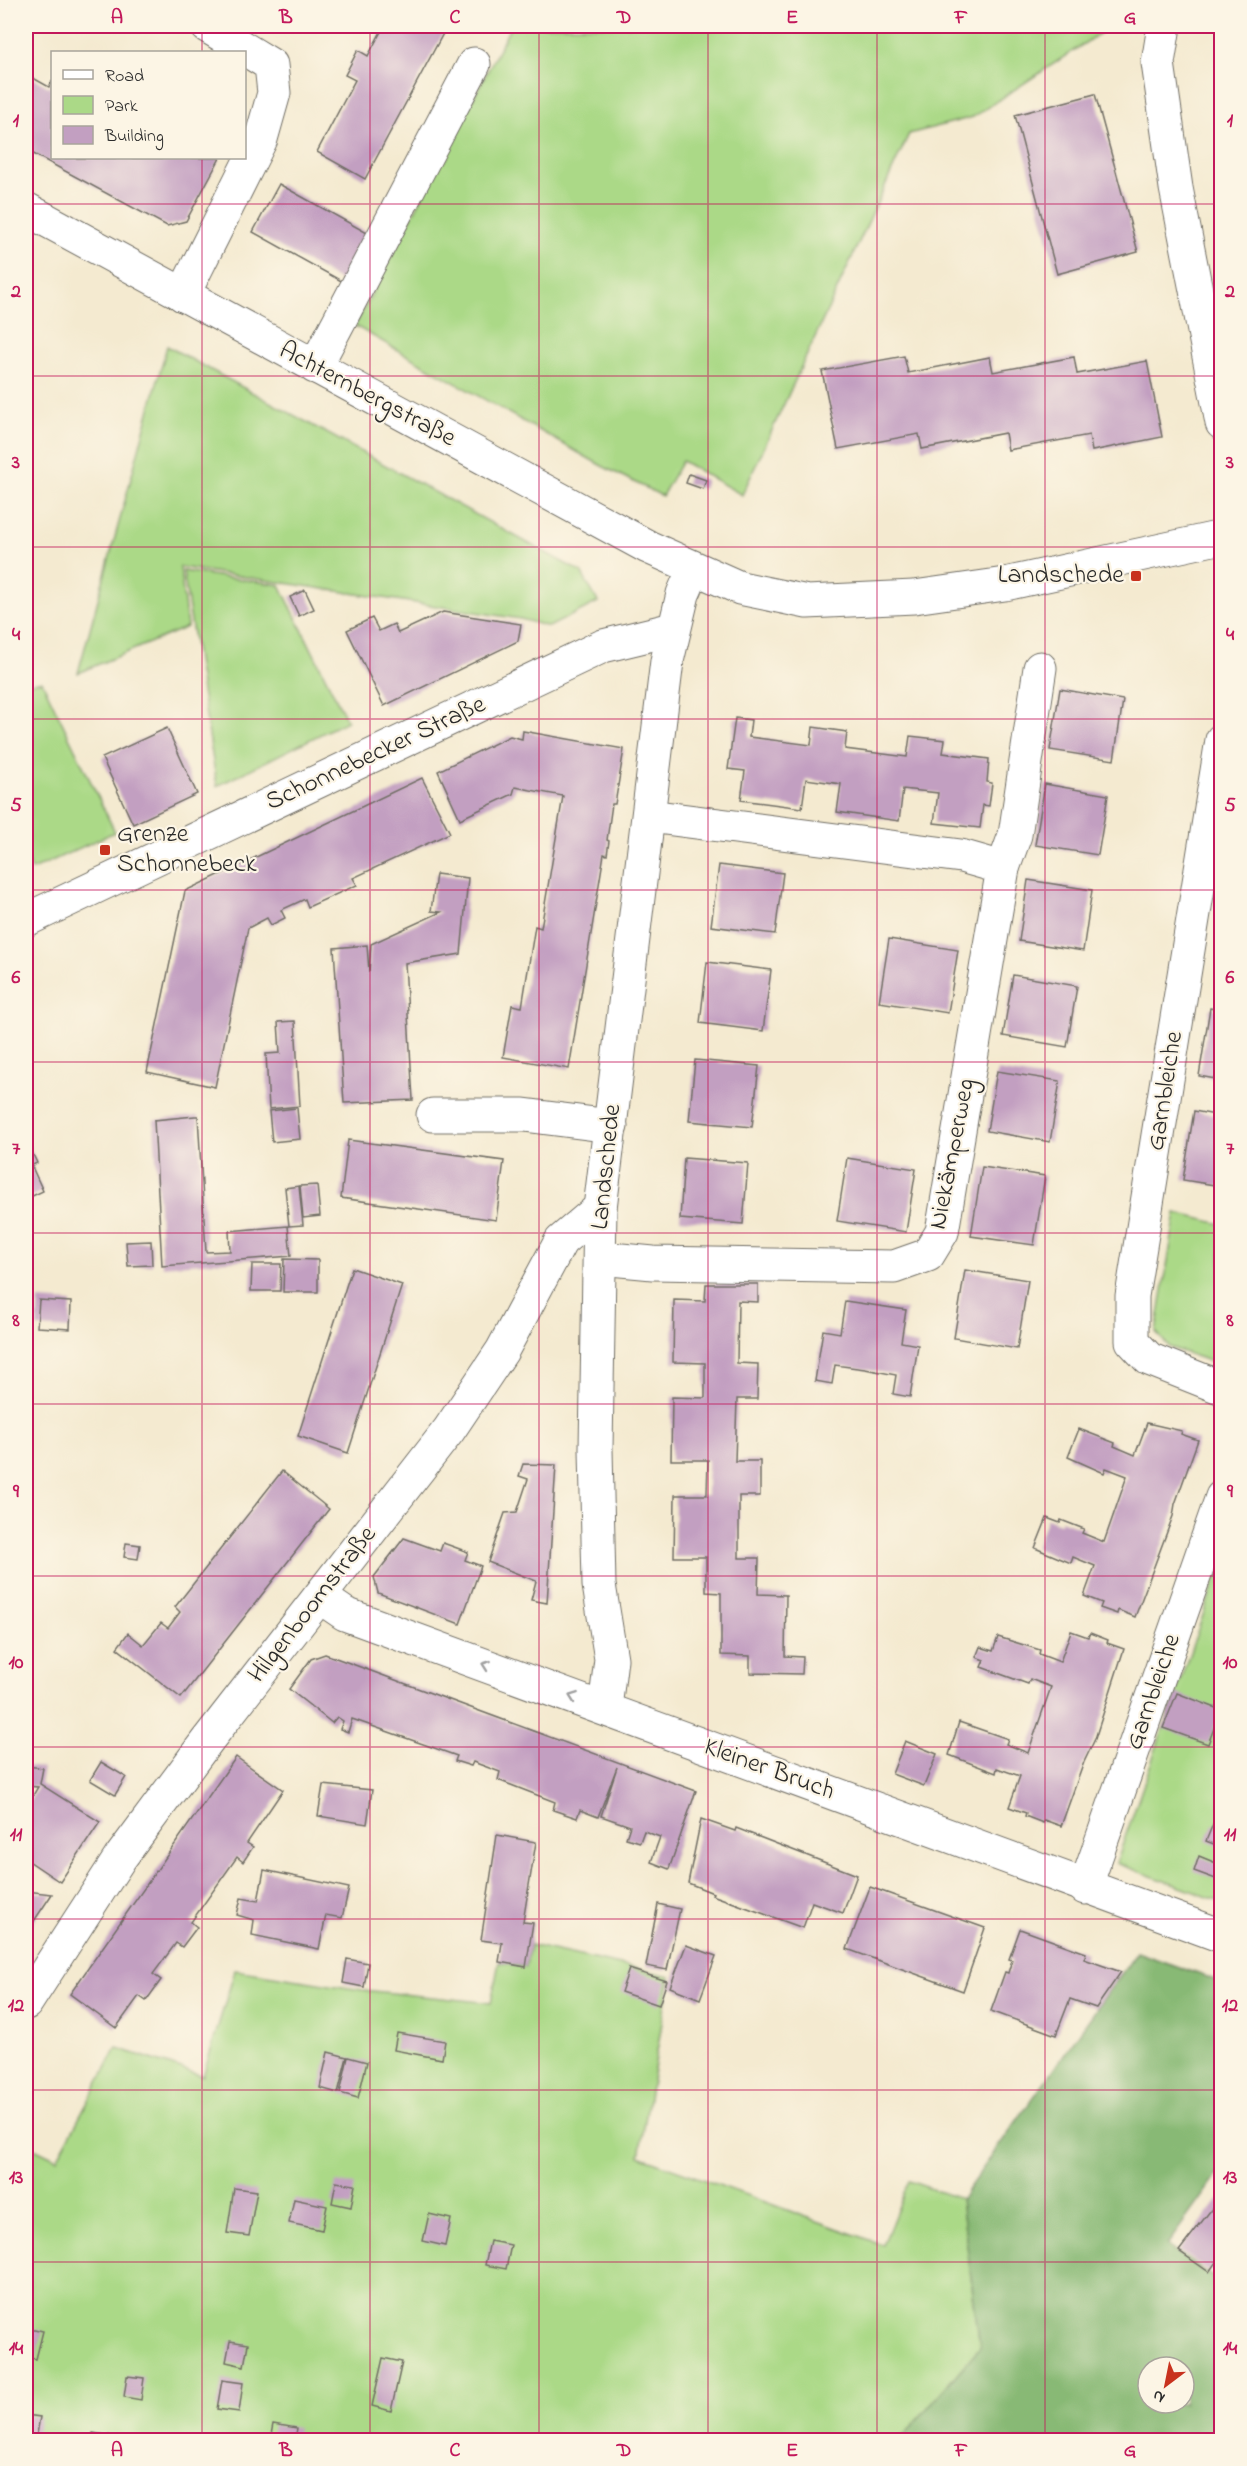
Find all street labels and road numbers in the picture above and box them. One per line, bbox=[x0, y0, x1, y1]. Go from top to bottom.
street label: Achternbergstraße bbox=[272, 332, 463, 458]
street label: Schonnebecker Straße bbox=[260, 686, 493, 822]
street label: Garnbleiche bbox=[1138, 1028, 1194, 1153]
street label: Niekämperweg bbox=[920, 1075, 986, 1233]
street label: Landschede bbox=[582, 1102, 633, 1232]
street label: Hilgenboomstraße bbox=[239, 1518, 387, 1692]
street label: Garnbleiche bbox=[1116, 1629, 1192, 1755]
street label: Kleiner Bruch bbox=[698, 1729, 840, 1811]

